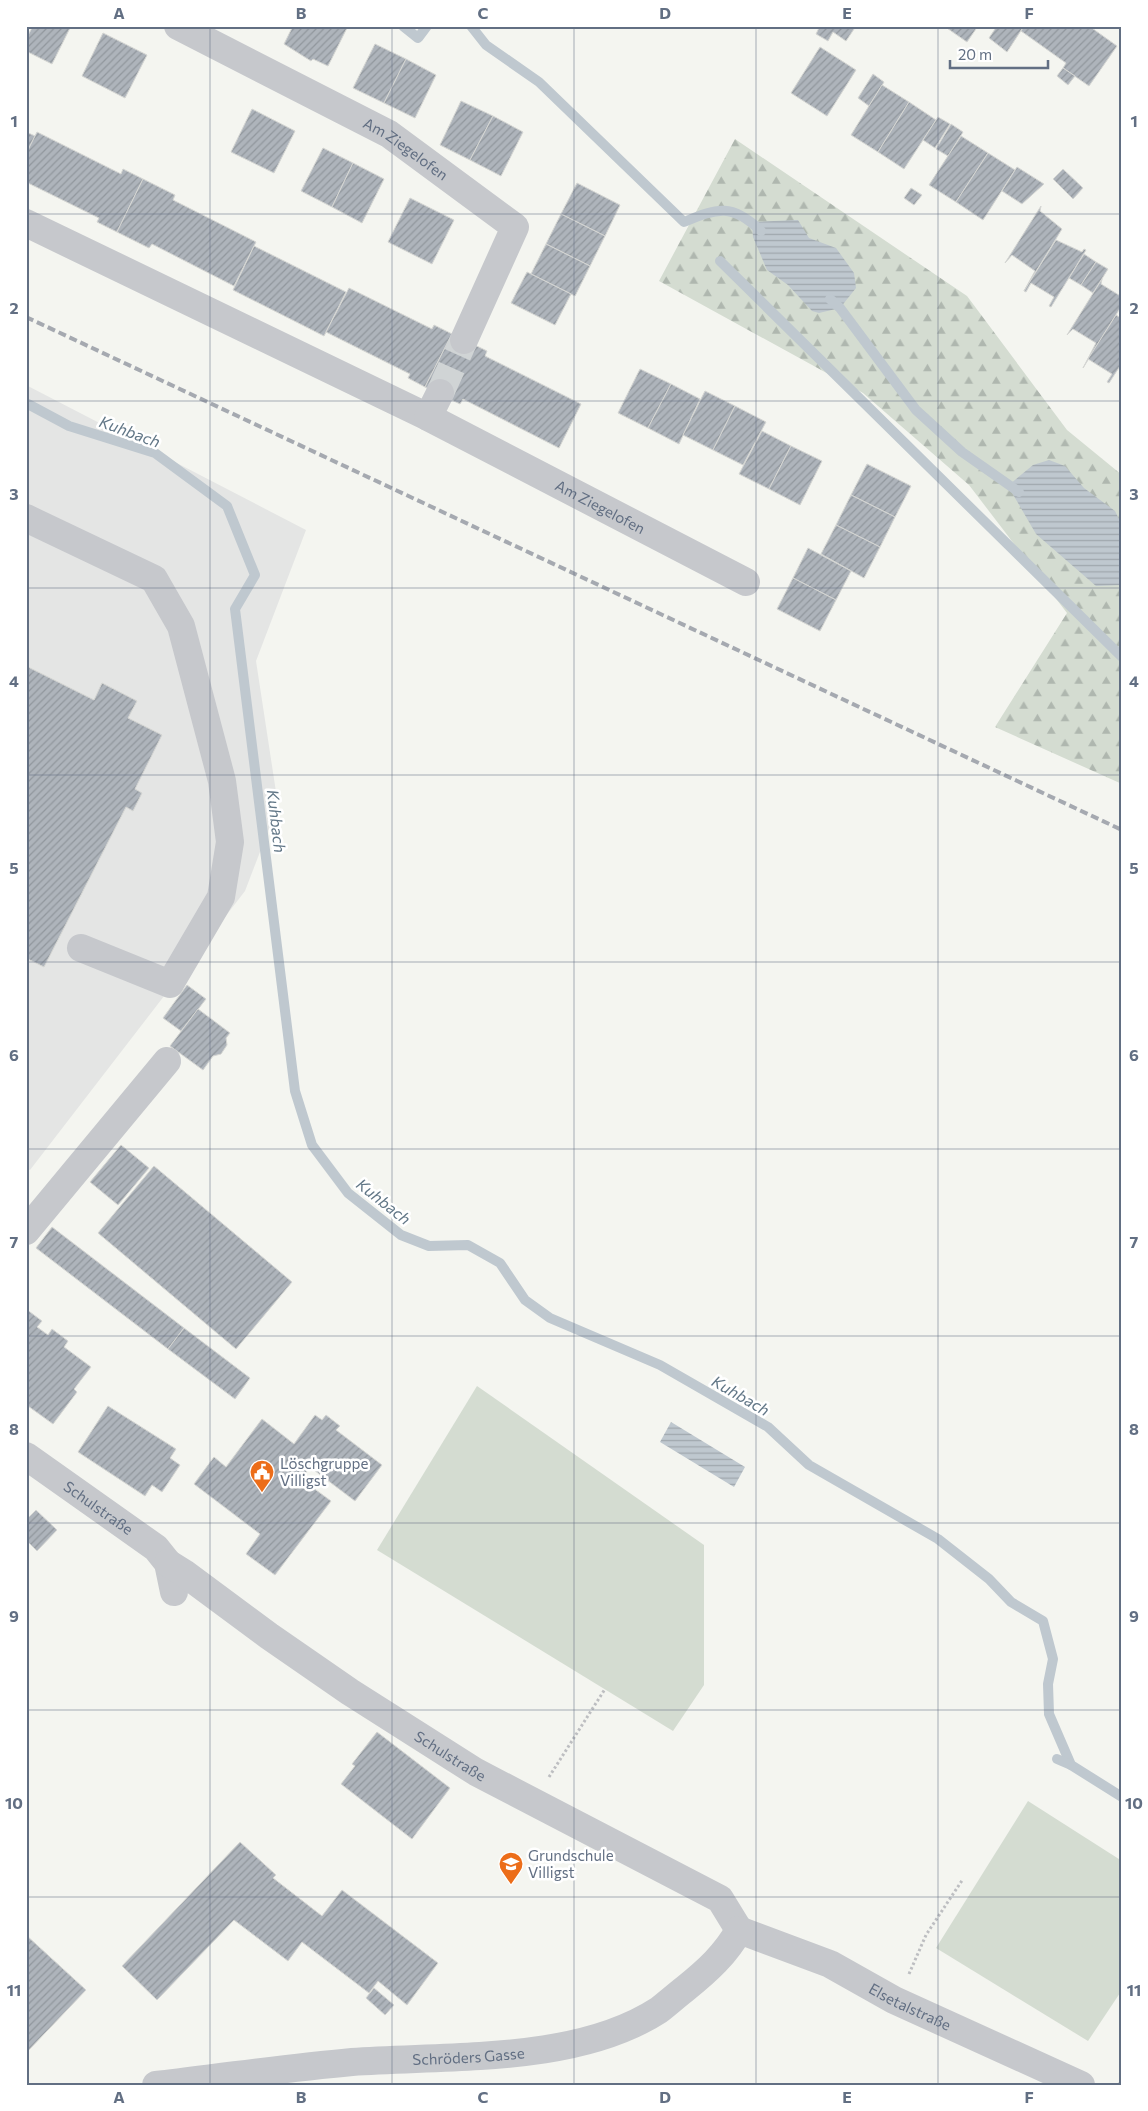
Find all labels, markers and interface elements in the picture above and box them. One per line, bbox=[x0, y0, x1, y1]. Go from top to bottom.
text: A bbox=[113, 3, 125, 22]
text: B bbox=[296, 3, 307, 22]
text: C bbox=[478, 3, 489, 22]
text: D bbox=[659, 3, 671, 22]
text: E bbox=[842, 3, 852, 22]
text: F bbox=[1024, 3, 1034, 22]
scale bar bbox=[950, 38, 1048, 70]
text: 20 m bbox=[958, 45, 992, 63]
text: 1 bbox=[10, 111, 18, 130]
text: 1 bbox=[1130, 111, 1138, 130]
street label: Am Ziegelofen bbox=[360, 113, 452, 184]
text: 2 bbox=[9, 298, 19, 317]
text: 2 bbox=[1129, 298, 1139, 317]
water label: Kuhbach bbox=[97, 411, 163, 451]
street label: Am Ziegelofen bbox=[552, 476, 648, 537]
text: 3 bbox=[9, 484, 19, 503]
text: 3 bbox=[1129, 484, 1139, 503]
text: 4 bbox=[9, 671, 19, 690]
text: 4 bbox=[1129, 671, 1139, 690]
water label: Kuhbach bbox=[264, 788, 290, 854]
text: 5 bbox=[9, 858, 19, 877]
text: 5 bbox=[1129, 858, 1139, 877]
text: 6 bbox=[9, 1045, 19, 1064]
text: 6 bbox=[1129, 1045, 1139, 1064]
water label: Kuhbach bbox=[353, 1174, 415, 1228]
text: 7 bbox=[10, 1232, 19, 1251]
text: 7 bbox=[1130, 1232, 1139, 1251]
water label: Kuhbach bbox=[709, 1371, 773, 1419]
text: 8 bbox=[9, 1419, 19, 1438]
text: 8 bbox=[1129, 1419, 1139, 1438]
place label: Löschgruppe Villigst bbox=[280, 1454, 368, 1489]
public building icon: Löschgruppe Villigst bbox=[249, 1459, 275, 1493]
street label: Schulstraße bbox=[61, 1477, 137, 1538]
text: 9 bbox=[9, 1606, 19, 1625]
text: 9 bbox=[1129, 1606, 1139, 1625]
street label: Schulstraße bbox=[411, 1726, 489, 1785]
text: 10 bbox=[5, 1793, 23, 1812]
text: 10 bbox=[1125, 1793, 1143, 1812]
place label: Grundschule Villigst bbox=[528, 1846, 614, 1881]
school or university icon: Grundschule Villigst bbox=[498, 1851, 524, 1885]
street label: Elsetalstraße bbox=[866, 1979, 954, 2034]
text: 11 bbox=[7, 1980, 21, 1999]
text: 11 bbox=[1127, 1980, 1141, 1999]
street label: Schröders Gasse bbox=[412, 2043, 525, 2068]
text: A bbox=[113, 2087, 125, 2106]
text: B bbox=[296, 2087, 307, 2106]
text: C bbox=[478, 2087, 489, 2106]
text: D bbox=[659, 2087, 671, 2106]
text: E bbox=[842, 2087, 852, 2106]
text: F bbox=[1024, 2087, 1034, 2106]

